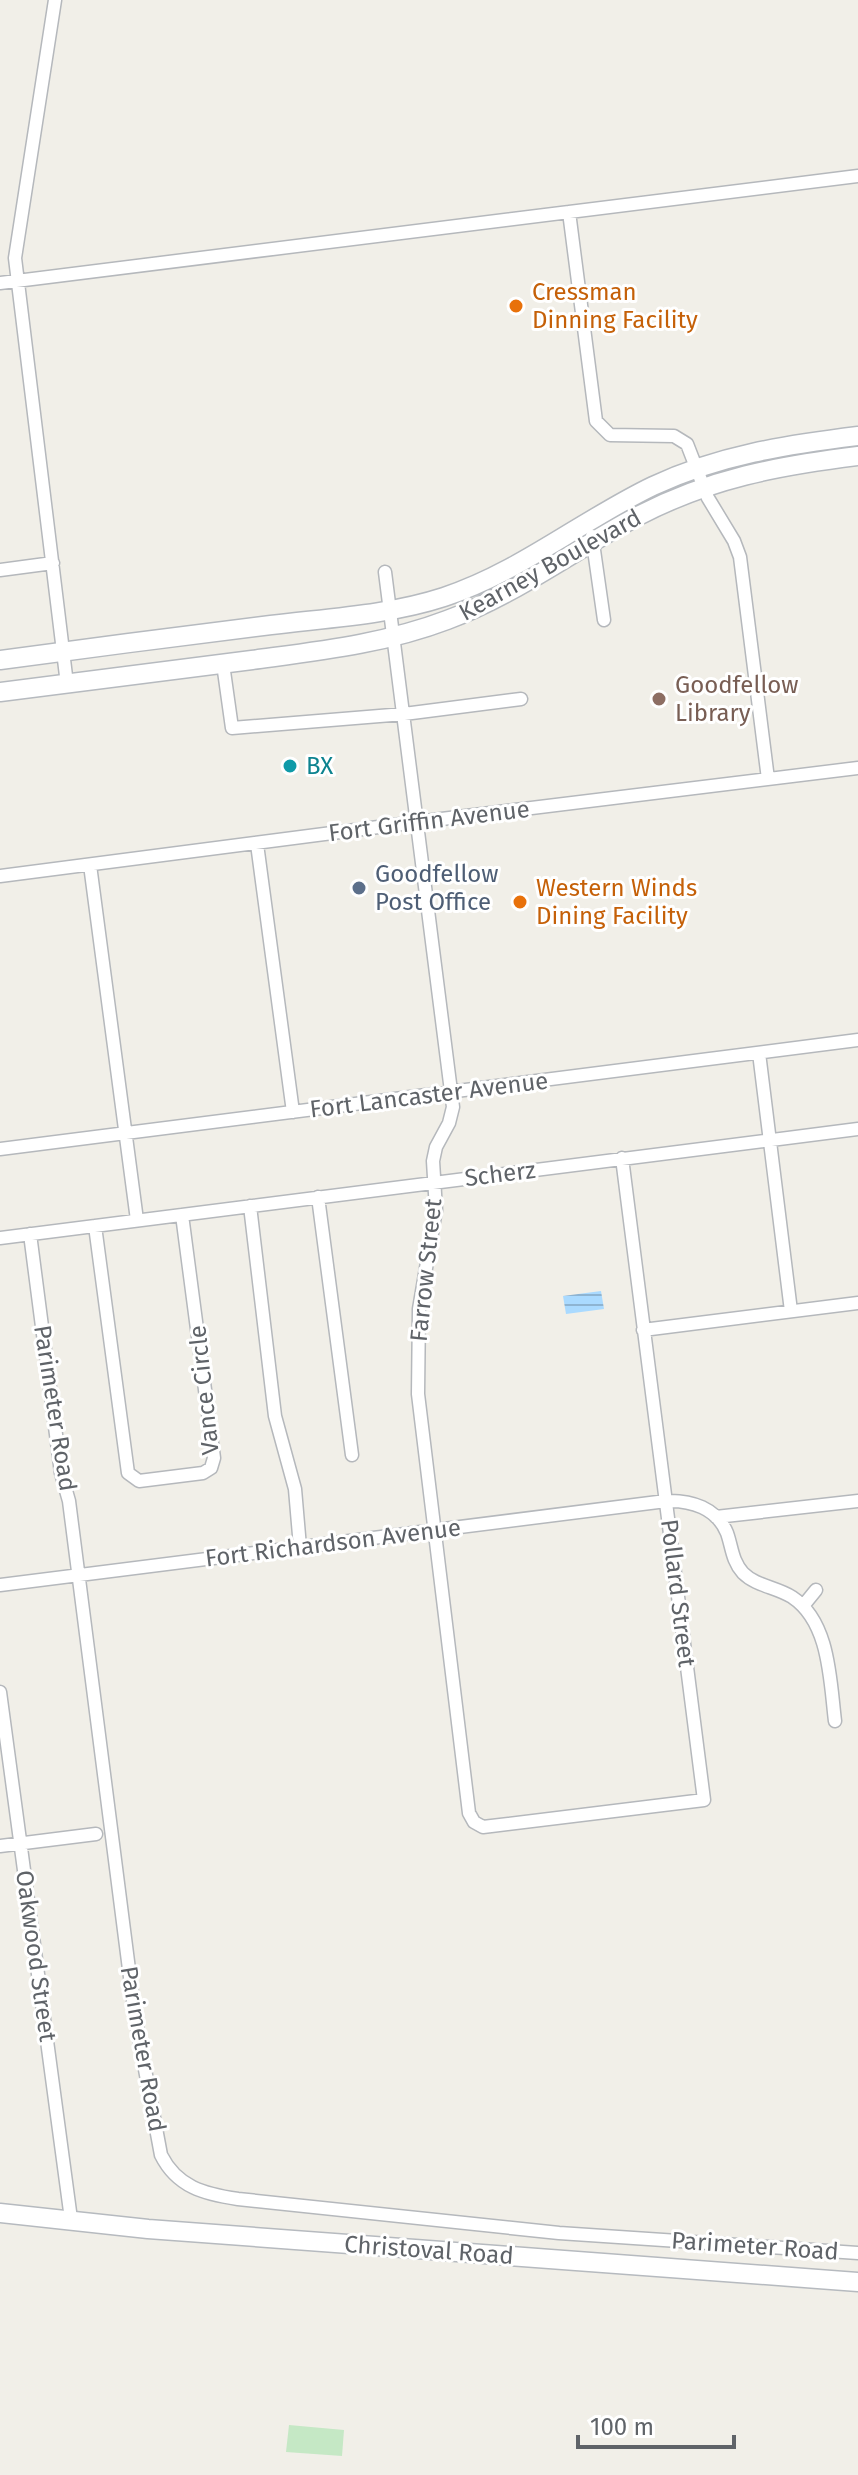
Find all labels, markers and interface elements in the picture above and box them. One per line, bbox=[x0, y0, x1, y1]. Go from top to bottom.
place label: Cressman Dinning Facility bbox=[532, 278, 698, 334]
marker: Cressman Dinning Facility bbox=[507, 297, 525, 315]
street label: Kearney Boulevard bbox=[454, 503, 646, 627]
place label: Goodfellow Library bbox=[675, 671, 799, 727]
marker: Goodfellow Library bbox=[650, 690, 668, 708]
place label: BX bbox=[306, 752, 333, 780]
marker: BX bbox=[281, 757, 299, 775]
street label: Fort Griffin Avenue bbox=[327, 795, 531, 847]
place label: Goodfellow Post Office bbox=[375, 860, 499, 916]
place label: Western Winds Dining Facility bbox=[536, 874, 697, 930]
marker: Goodfellow Post Office bbox=[350, 879, 368, 897]
marker: Western Winds Dining Facility bbox=[511, 893, 529, 911]
street label: Fort Lancaster Avenue bbox=[308, 1066, 550, 1124]
street label: Scherz bbox=[463, 1156, 537, 1192]
street label: Farrow Street bbox=[405, 1197, 447, 1343]
street label: Parimeter Road bbox=[28, 1323, 82, 1493]
street label: Vance Circle bbox=[183, 1324, 225, 1456]
street label: Fort Richardson Avenue bbox=[204, 1513, 462, 1573]
street label: Pollard Street bbox=[655, 1518, 701, 1669]
street label: Oakwood Street bbox=[10, 1869, 62, 2044]
street label: Parimeter Road bbox=[115, 1964, 171, 2134]
street label: Parimeter Road bbox=[670, 2226, 840, 2266]
street label: Christoval Road bbox=[343, 2230, 515, 2270]
scale bar bbox=[578, 2399, 734, 2449]
text: 100 m bbox=[590, 2413, 654, 2441]

